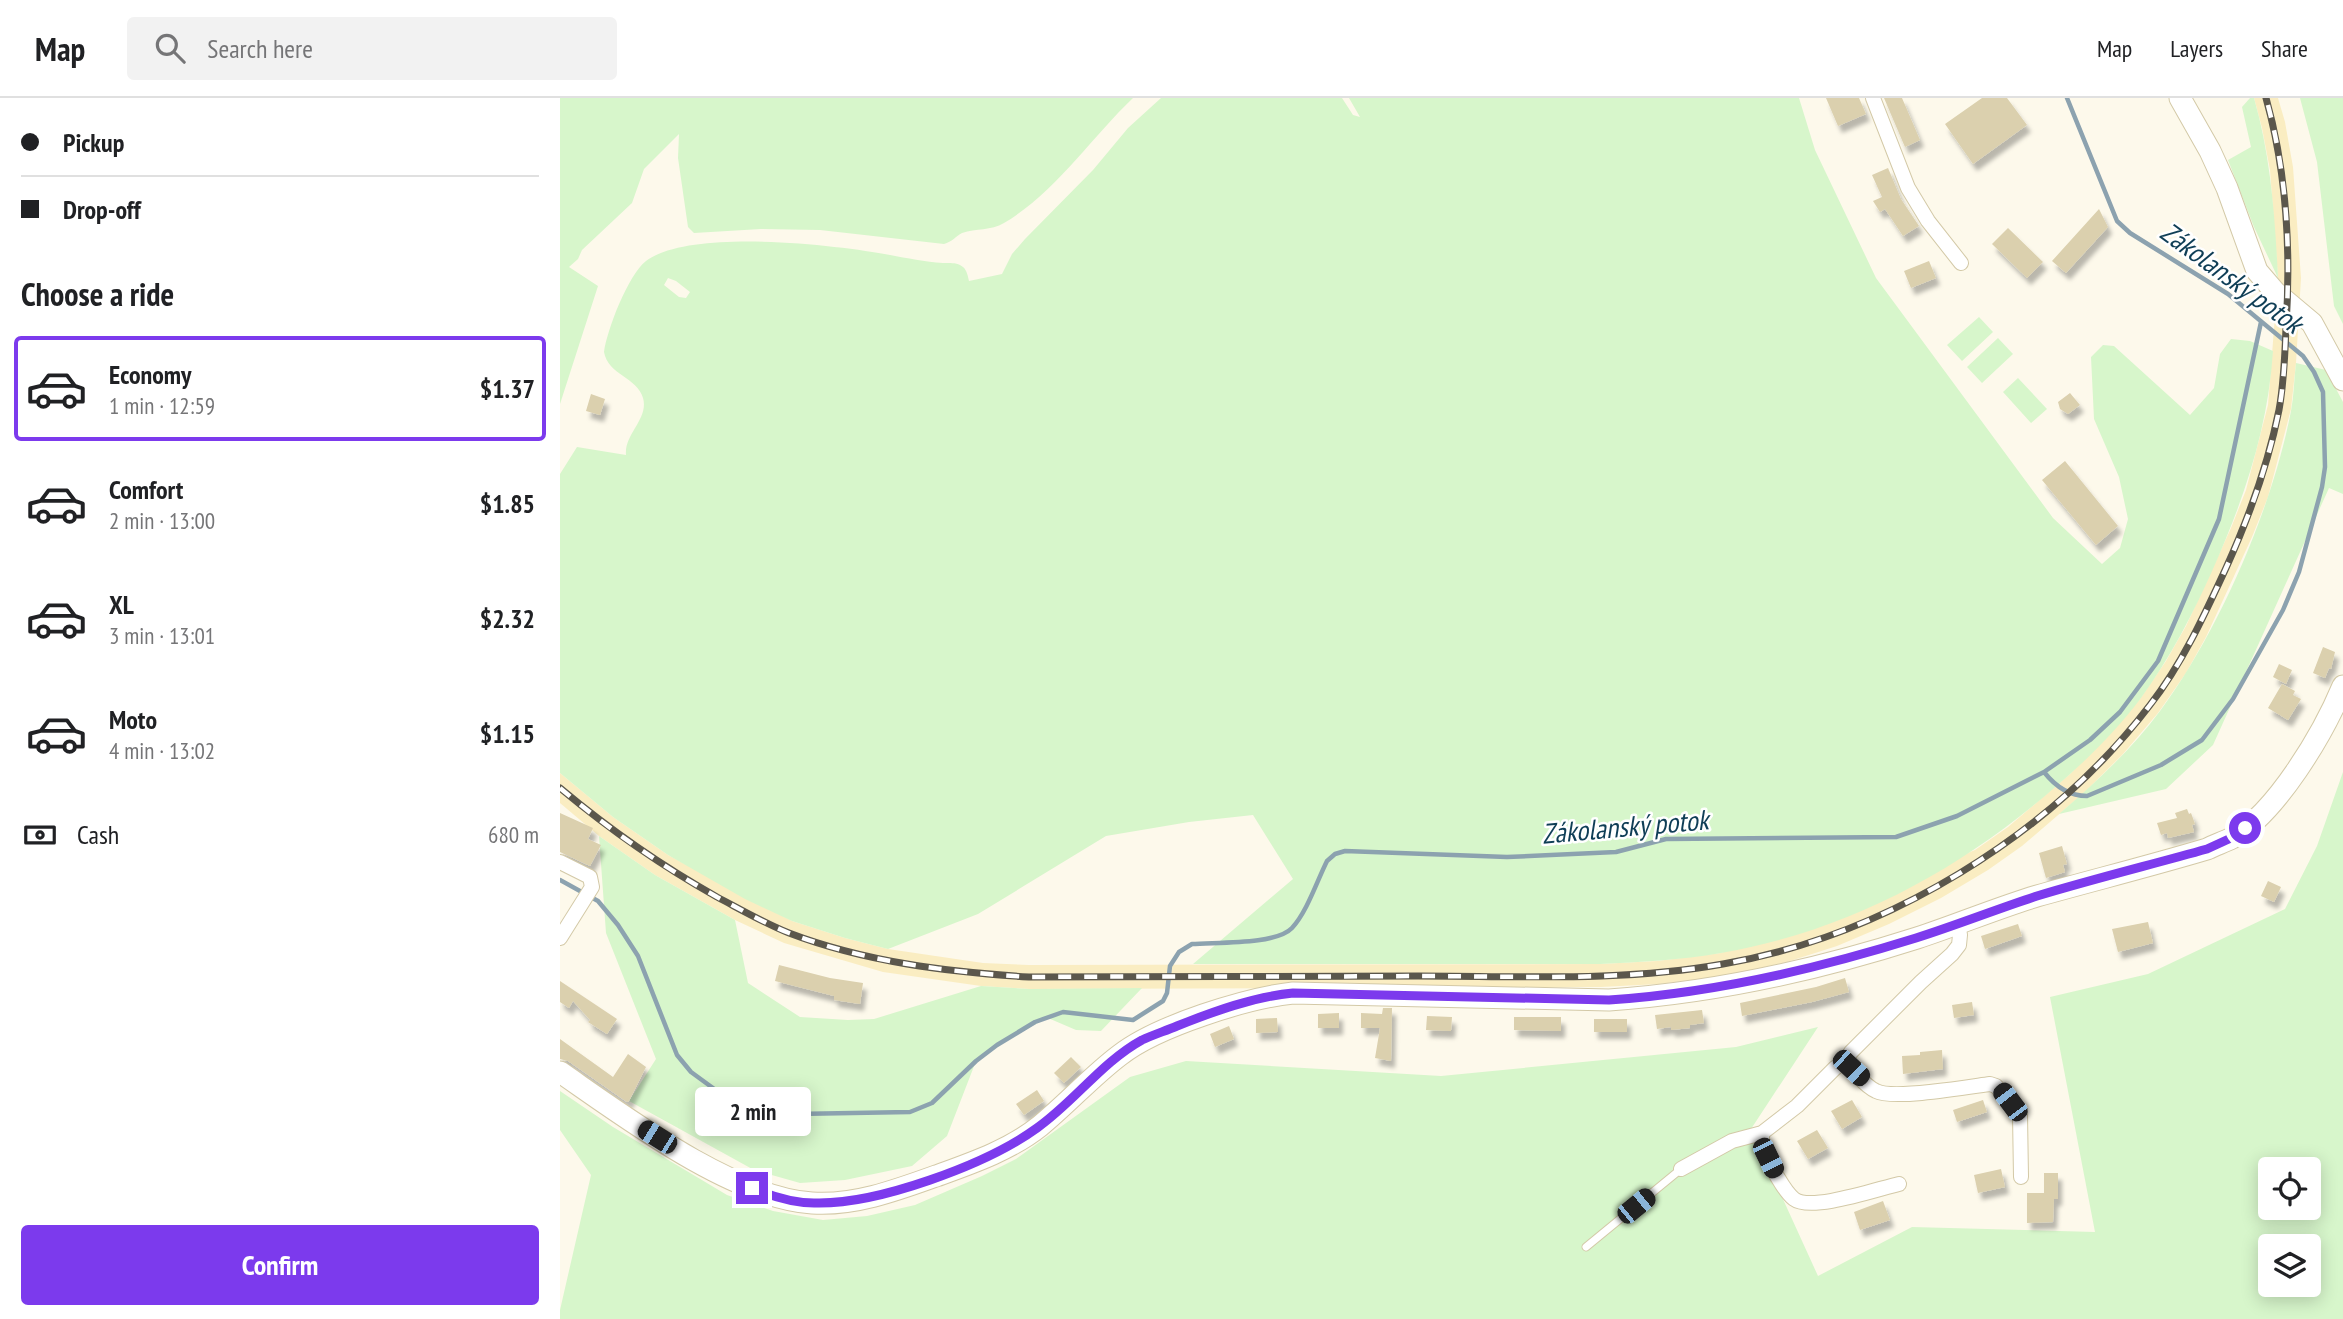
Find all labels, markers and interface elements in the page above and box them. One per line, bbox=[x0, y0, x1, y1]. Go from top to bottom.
search box bbox=[127, 17, 617, 80]
text: Map bbox=[35, 27, 85, 70]
icon: search bbox=[151, 29, 189, 67]
text: Search here bbox=[207, 32, 313, 65]
text: Map bbox=[2097, 33, 2132, 64]
text: Layers bbox=[2170, 33, 2223, 64]
text: Share bbox=[2261, 33, 2308, 64]
text: Pickup bbox=[63, 126, 124, 159]
text: Drop-off bbox=[63, 193, 141, 226]
water label: Zákolanský potok bbox=[2154, 213, 2313, 343]
text: Choose a ride bbox=[21, 273, 174, 315]
icon: car bbox=[25, 357, 88, 420]
text: Economy bbox=[109, 358, 191, 391]
text: $1.37 bbox=[480, 372, 535, 405]
text: 1 min · 12:59 bbox=[109, 391, 215, 420]
icon: car bbox=[25, 472, 88, 535]
text: Comfort bbox=[109, 473, 183, 506]
text: $1.85 bbox=[480, 487, 535, 520]
text: 2 min · 13:00 bbox=[109, 506, 215, 535]
icon: car bbox=[25, 587, 88, 650]
text: XL bbox=[109, 588, 134, 621]
text: $2.32 bbox=[480, 602, 535, 635]
text: 3 min · 13:01 bbox=[109, 621, 215, 650]
icon: car bbox=[25, 702, 88, 765]
text: Moto bbox=[109, 703, 157, 736]
text: $1.15 bbox=[480, 717, 535, 750]
text: 4 min · 13:02 bbox=[109, 736, 215, 765]
water label: Zákolanský potok bbox=[1540, 800, 1713, 852]
route start bbox=[2229, 812, 2261, 844]
icon: cash bbox=[21, 816, 59, 854]
text: Cash bbox=[77, 818, 119, 851]
text: 680 m bbox=[488, 820, 539, 849]
car bbox=[1829, 1046, 1874, 1090]
car bbox=[1989, 1079, 2032, 1125]
callout: 2 min bbox=[694, 1086, 810, 1136]
text: 2 min bbox=[730, 1097, 776, 1126]
car bbox=[634, 1117, 681, 1157]
car bbox=[1750, 1135, 1787, 1181]
map controls bbox=[2258, 1157, 2321, 1297]
button: locate bbox=[2258, 1157, 2321, 1220]
route end bbox=[736, 1172, 768, 1204]
car bbox=[1614, 1185, 1659, 1227]
button: Confirm bbox=[21, 1225, 539, 1305]
button: layers bbox=[2258, 1234, 2321, 1297]

